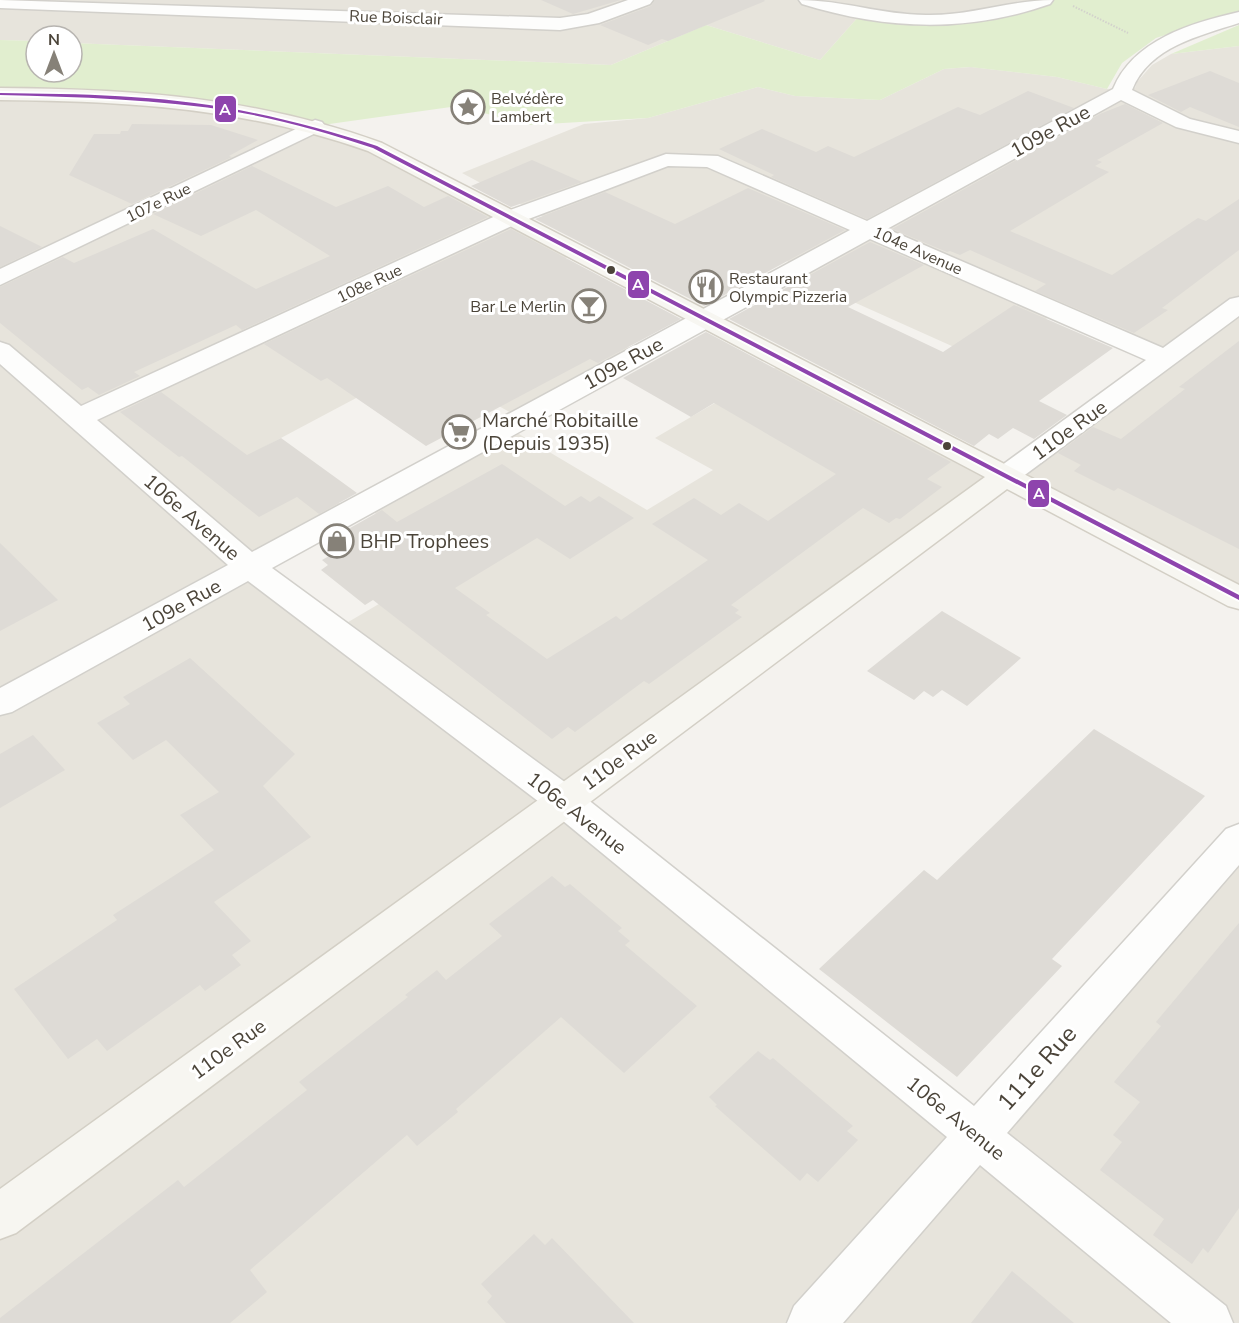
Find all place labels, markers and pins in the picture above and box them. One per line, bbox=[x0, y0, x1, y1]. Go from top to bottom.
place label: Belvédère Lambert bbox=[491, 88, 564, 128]
place icon: Belvédère Lambert bbox=[450, 89, 486, 125]
unlabelled marker bbox=[605, 264, 617, 276]
place label: Restaurant Olympic Pizzeria bbox=[729, 268, 847, 308]
restaurant icon: Restaurant Olympic Pizzeria bbox=[688, 269, 724, 305]
bar icon: Bar Le Merlin bbox=[571, 288, 607, 324]
place label: Bar Le Merlin bbox=[470, 296, 566, 318]
place label: Marché Robitaille (Depuis 1935) bbox=[482, 407, 638, 457]
supermarket icon: Marché Robitaille (Depuis 1935) bbox=[441, 414, 477, 450]
unlabelled marker bbox=[941, 440, 953, 452]
shop icon: BHP Trophees bbox=[319, 523, 355, 559]
place label: BHP Trophees bbox=[360, 528, 489, 555]

